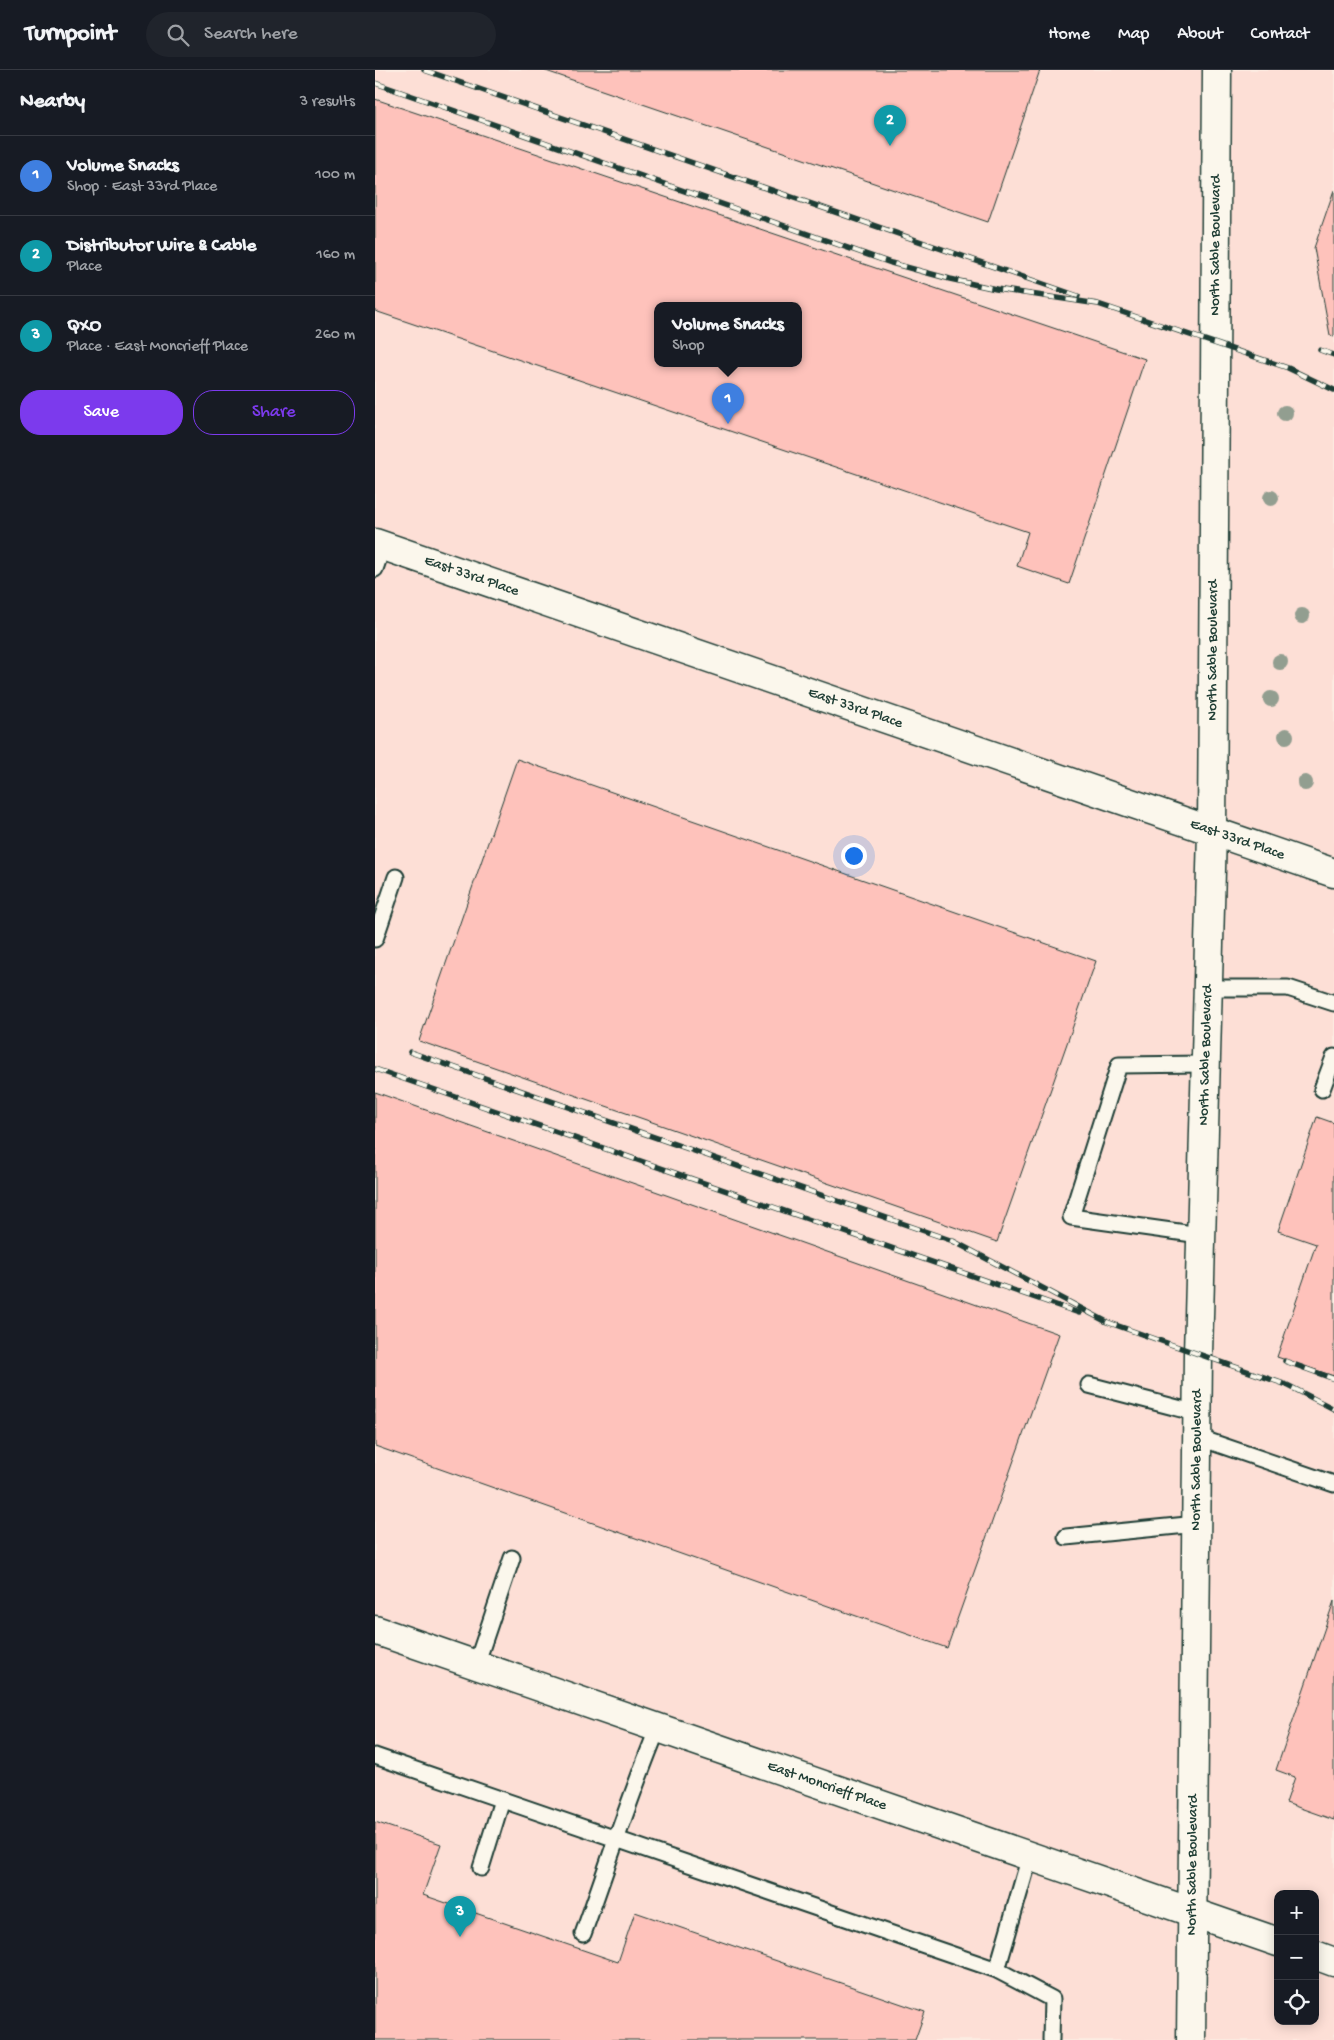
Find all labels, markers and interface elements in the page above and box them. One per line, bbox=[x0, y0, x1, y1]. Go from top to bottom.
search box bbox=[146, 12, 496, 57]
text: Turnpoint bbox=[25, 20, 116, 49]
icon: search bbox=[164, 21, 192, 49]
text: Search here bbox=[204, 23, 298, 46]
text: Home bbox=[1048, 24, 1090, 45]
text: Map bbox=[1118, 24, 1149, 45]
text: About bbox=[1177, 24, 1223, 45]
text: Contact bbox=[1251, 24, 1309, 45]
text: Nearby bbox=[20, 90, 85, 115]
text: 3 results bbox=[300, 93, 355, 112]
pin: 2 bbox=[874, 105, 906, 146]
text: Volume Snacks bbox=[67, 155, 179, 178]
text: 1 bbox=[33, 166, 39, 185]
text: 100 m bbox=[315, 166, 355, 185]
street label: North Sable Boulevard bbox=[1206, 173, 1225, 316]
text: Shop · East 33rd Place bbox=[67, 178, 217, 197]
text: Distributor Wire & Cable bbox=[67, 235, 256, 258]
text: 2 bbox=[32, 246, 40, 265]
text: 160 m bbox=[316, 246, 355, 265]
text: Place bbox=[67, 258, 102, 277]
popup bbox=[654, 302, 802, 367]
text: Volume Snacks bbox=[672, 314, 784, 337]
text: QXO bbox=[67, 315, 101, 338]
text: 3 bbox=[32, 326, 40, 345]
text: 260 m bbox=[315, 326, 355, 345]
text: Shop bbox=[672, 337, 704, 356]
text: Place · East Moncrieff Place bbox=[67, 338, 248, 357]
pin: 1 bbox=[712, 383, 744, 424]
button: Save bbox=[20, 390, 183, 435]
button: Share bbox=[193, 390, 355, 435]
street label: East 33rd Place bbox=[422, 552, 521, 601]
street label: North Sable Boulevard bbox=[1204, 578, 1223, 721]
street label: East 33rd Place bbox=[806, 684, 905, 733]
street label: East 33rd Place bbox=[1188, 815, 1287, 864]
your location bbox=[841, 843, 867, 869]
street label: North Sable Boulevard bbox=[1195, 983, 1217, 1126]
street label: North Sable Boulevard bbox=[1187, 1388, 1207, 1531]
street label: East Moncrieff Place bbox=[765, 1757, 889, 1815]
street label: North Sable Boulevard bbox=[1183, 1793, 1203, 1936]
map controls bbox=[1274, 1890, 1319, 2025]
button: + bbox=[1274, 1890, 1319, 1935]
pin: 3 bbox=[444, 1896, 476, 1937]
button: − bbox=[1274, 1935, 1319, 1980]
button: locate bbox=[1274, 1980, 1319, 2025]

